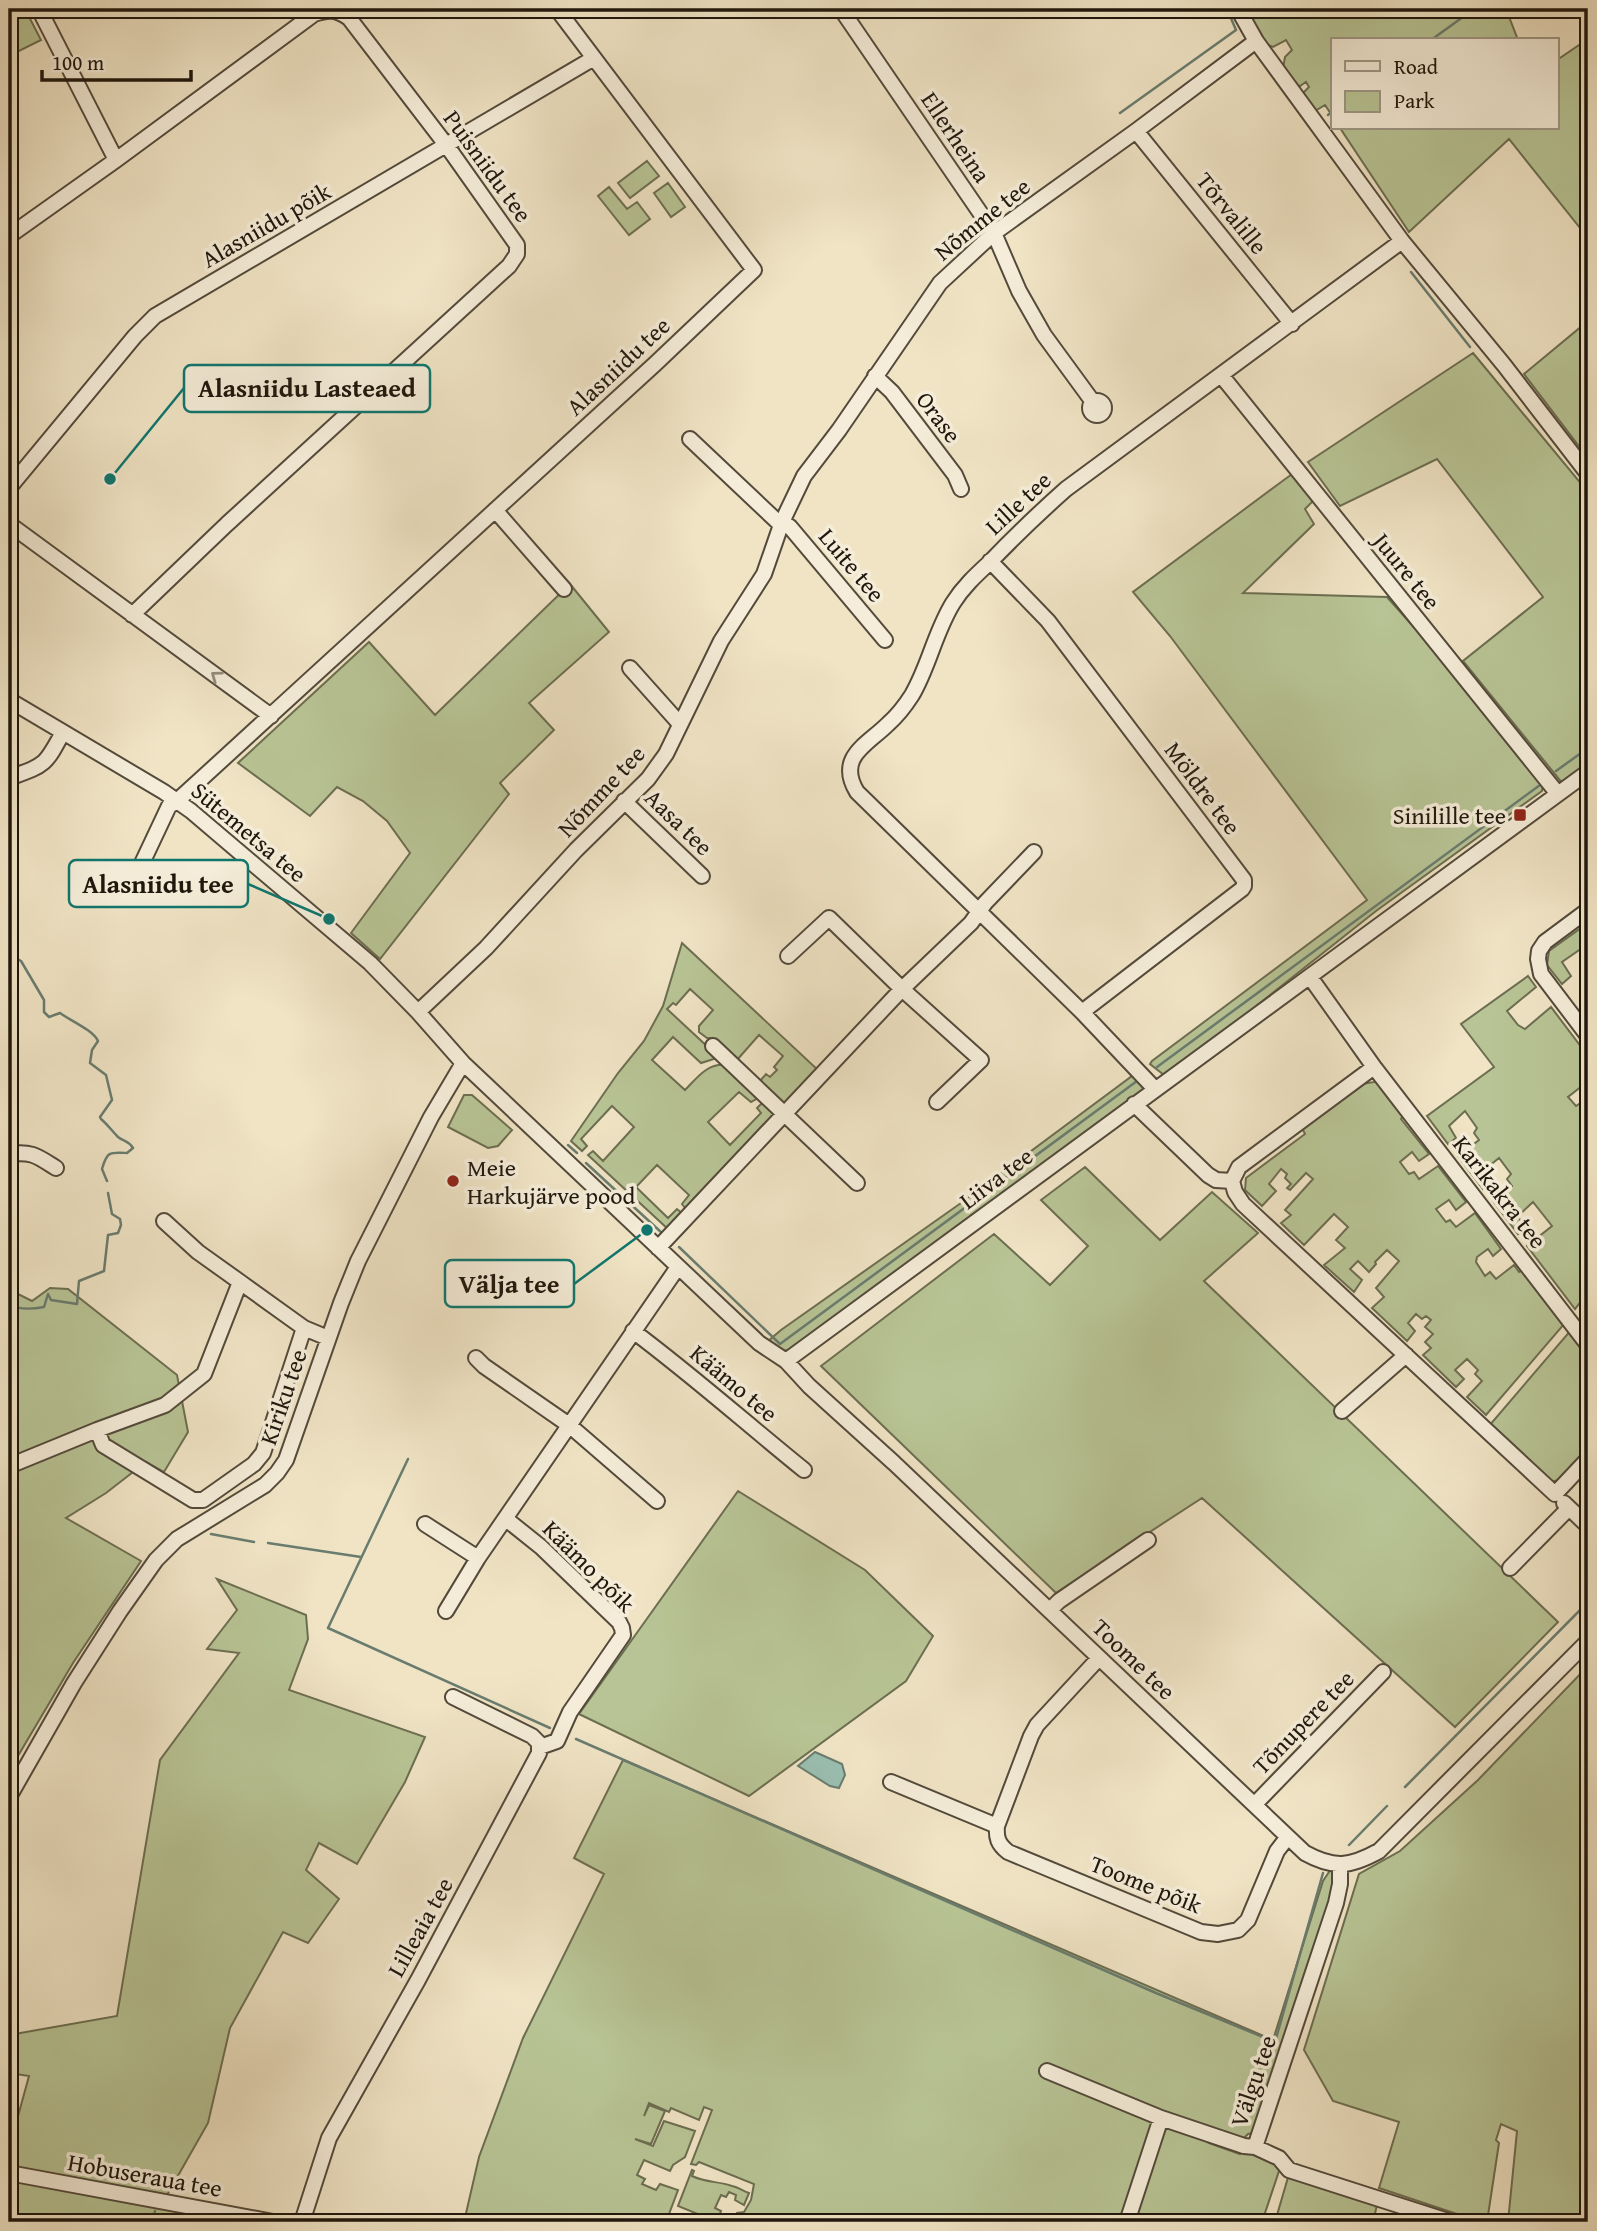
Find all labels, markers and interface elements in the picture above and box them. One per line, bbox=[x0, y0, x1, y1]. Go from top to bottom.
scale bar bbox=[42, 38, 191, 82]
legend bbox=[1331, 38, 1558, 130]
text: 100 m bbox=[52, 47, 104, 78]
text: Road bbox=[1394, 51, 1439, 82]
street label: Ellerheina bbox=[913, 84, 1000, 190]
text: Park bbox=[1394, 85, 1435, 116]
street label: Puisniidu tee bbox=[435, 103, 541, 229]
street label: Tõrvalille bbox=[1188, 164, 1276, 262]
street label: Nõmme tee bbox=[926, 169, 1038, 269]
street label: Alasniidu põik bbox=[195, 173, 338, 276]
street label: Alasniidu tee bbox=[558, 308, 678, 424]
callout: Alasniidu Lasteaed bbox=[184, 365, 430, 412]
text: Alasniidu Lasteaed bbox=[198, 368, 416, 407]
street label: Orase bbox=[908, 384, 970, 450]
street label: Lille tee bbox=[977, 463, 1059, 543]
street label: Luite tee bbox=[810, 520, 894, 610]
street label: Juure tee bbox=[1363, 522, 1449, 617]
one-way arrow bbox=[211, 672, 224, 685]
street label: Möldre tee bbox=[1156, 734, 1250, 842]
street label: Nõmme tee bbox=[549, 737, 653, 845]
street label: Sütemetsa tee bbox=[184, 773, 314, 891]
street label: Aasa tee bbox=[637, 781, 721, 863]
place label: Sinilille tee bbox=[1393, 798, 1506, 833]
marker: Sinilille tee bbox=[1512, 807, 1528, 823]
callout: Alasniidu tee bbox=[69, 860, 248, 907]
text: Alasniidu tee bbox=[82, 864, 234, 903]
street label: Karikakra tee bbox=[1445, 1128, 1555, 1256]
street label: Liiva tee bbox=[952, 1139, 1040, 1217]
place label: Meie Harkujärve pood bbox=[467, 1150, 635, 1213]
marker: Meie Harkujärve pood bbox=[445, 1173, 461, 1189]
callout: Välja tee bbox=[445, 1260, 574, 1307]
text: Välja tee bbox=[459, 1264, 560, 1303]
street label: Käämo tee bbox=[683, 1336, 785, 1430]
street label: Kiriku tee bbox=[250, 1344, 316, 1450]
street label: Käämo põik bbox=[535, 1512, 644, 1621]
street label: Toome tee bbox=[1084, 1610, 1184, 1708]
street label: Tõnupere tee bbox=[1244, 1662, 1362, 1782]
street label: Toome põik bbox=[1085, 1846, 1208, 1922]
street label: Lilleaia tee bbox=[378, 1871, 462, 1983]
street label: Välgu tee bbox=[1221, 2030, 1285, 2132]
street label: Hobuseraua tee bbox=[65, 2144, 225, 2206]

